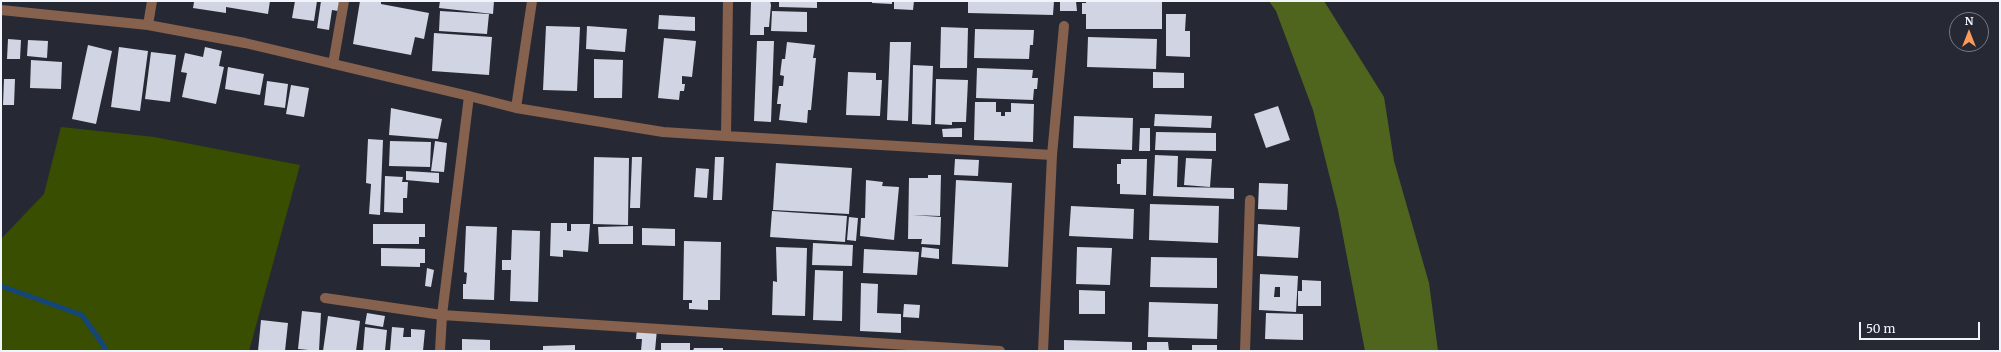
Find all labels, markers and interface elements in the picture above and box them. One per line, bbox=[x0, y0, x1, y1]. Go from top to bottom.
north arrow bbox=[1949, 12, 1989, 52]
text: N bbox=[1965, 14, 1973, 28]
scale bar bbox=[1861, 314, 1982, 340]
text: 50 m bbox=[1866, 321, 1895, 336]

